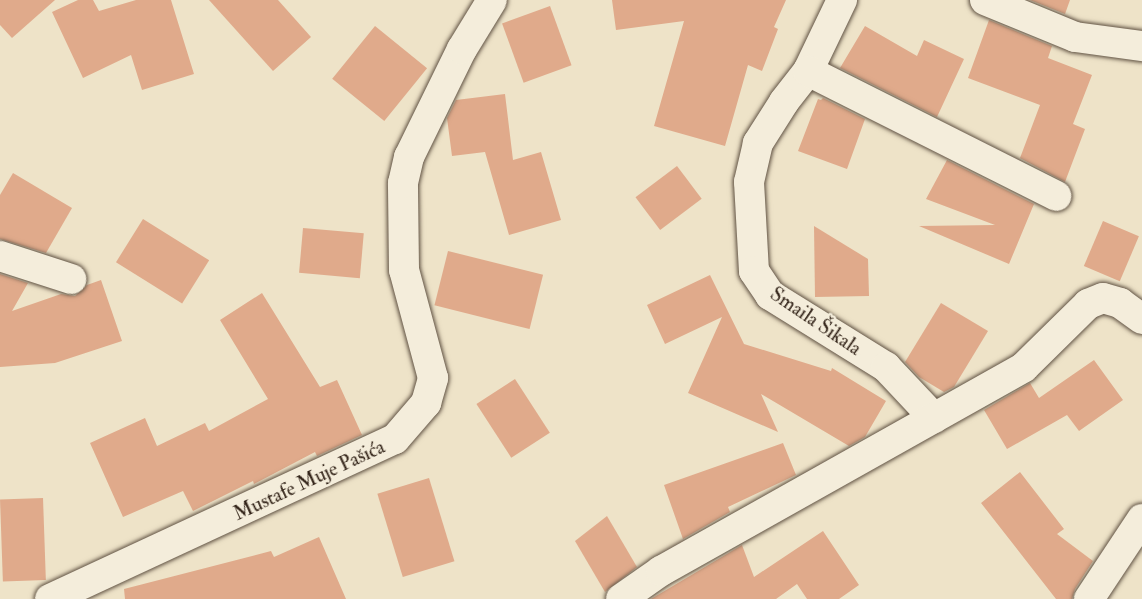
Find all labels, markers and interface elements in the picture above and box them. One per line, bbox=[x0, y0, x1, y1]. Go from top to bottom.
street label: Smaila Šikala bbox=[766, 282, 866, 360]
street label: Mustafe Muje Pašića bbox=[229, 434, 389, 526]

